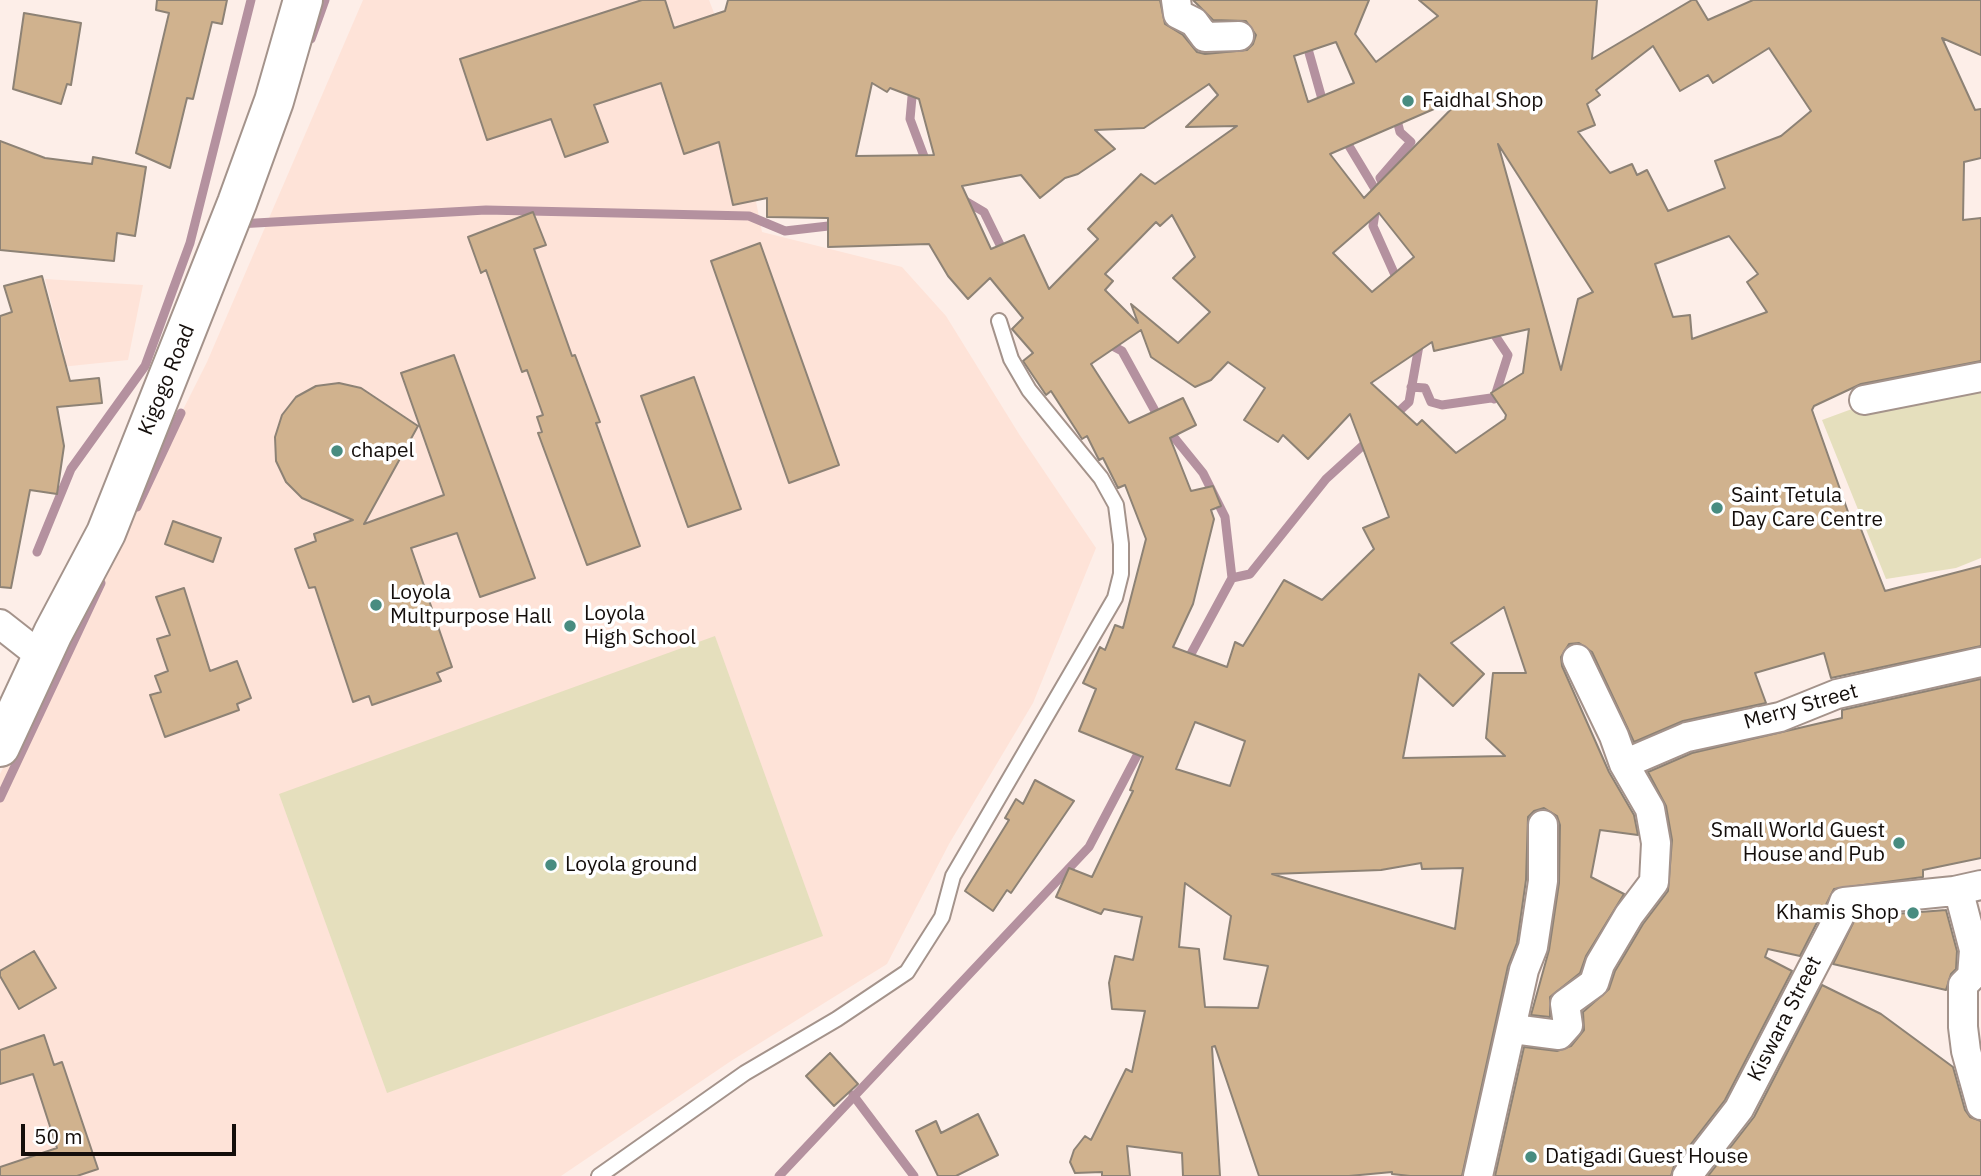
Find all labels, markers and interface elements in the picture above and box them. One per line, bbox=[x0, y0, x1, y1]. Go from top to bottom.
place label: Faidhal Shop bbox=[1422, 88, 1543, 114]
marker: Faidhal Shop bbox=[1400, 93, 1416, 109]
street label: Kigogo Road bbox=[133, 321, 201, 439]
place label: chapel bbox=[351, 438, 414, 464]
marker: chapel bbox=[329, 443, 345, 459]
place label: Saint Tetula Day Care Centre bbox=[1731, 483, 1883, 533]
marker: Saint Tetula Day Care Centre bbox=[1709, 500, 1725, 516]
place label: Loyola Multpurpose Hall bbox=[390, 580, 552, 630]
marker: Loyola Multpurpose Hall bbox=[368, 597, 384, 613]
place label: Loyola High School bbox=[584, 601, 696, 651]
marker: Loyola High School bbox=[562, 618, 578, 634]
street label: Merry Street bbox=[1741, 679, 1861, 735]
place label: Small World Guest House and Pub bbox=[1711, 818, 1885, 868]
marker: Small World Guest House and Pub bbox=[1891, 835, 1907, 851]
place label: Loyola ground bbox=[565, 852, 697, 878]
marker: Loyola ground bbox=[543, 857, 559, 873]
place label: Khamis Shop bbox=[1776, 900, 1899, 926]
marker: Khamis Shop bbox=[1905, 905, 1921, 921]
street label: Kiswara Street bbox=[1743, 952, 1827, 1086]
scale bar bbox=[24, 1110, 240, 1154]
text: 50 m bbox=[34, 1122, 83, 1150]
place label: Datigadi Guest House bbox=[1545, 1144, 1748, 1170]
marker: Datigadi Guest House bbox=[1523, 1149, 1539, 1165]

